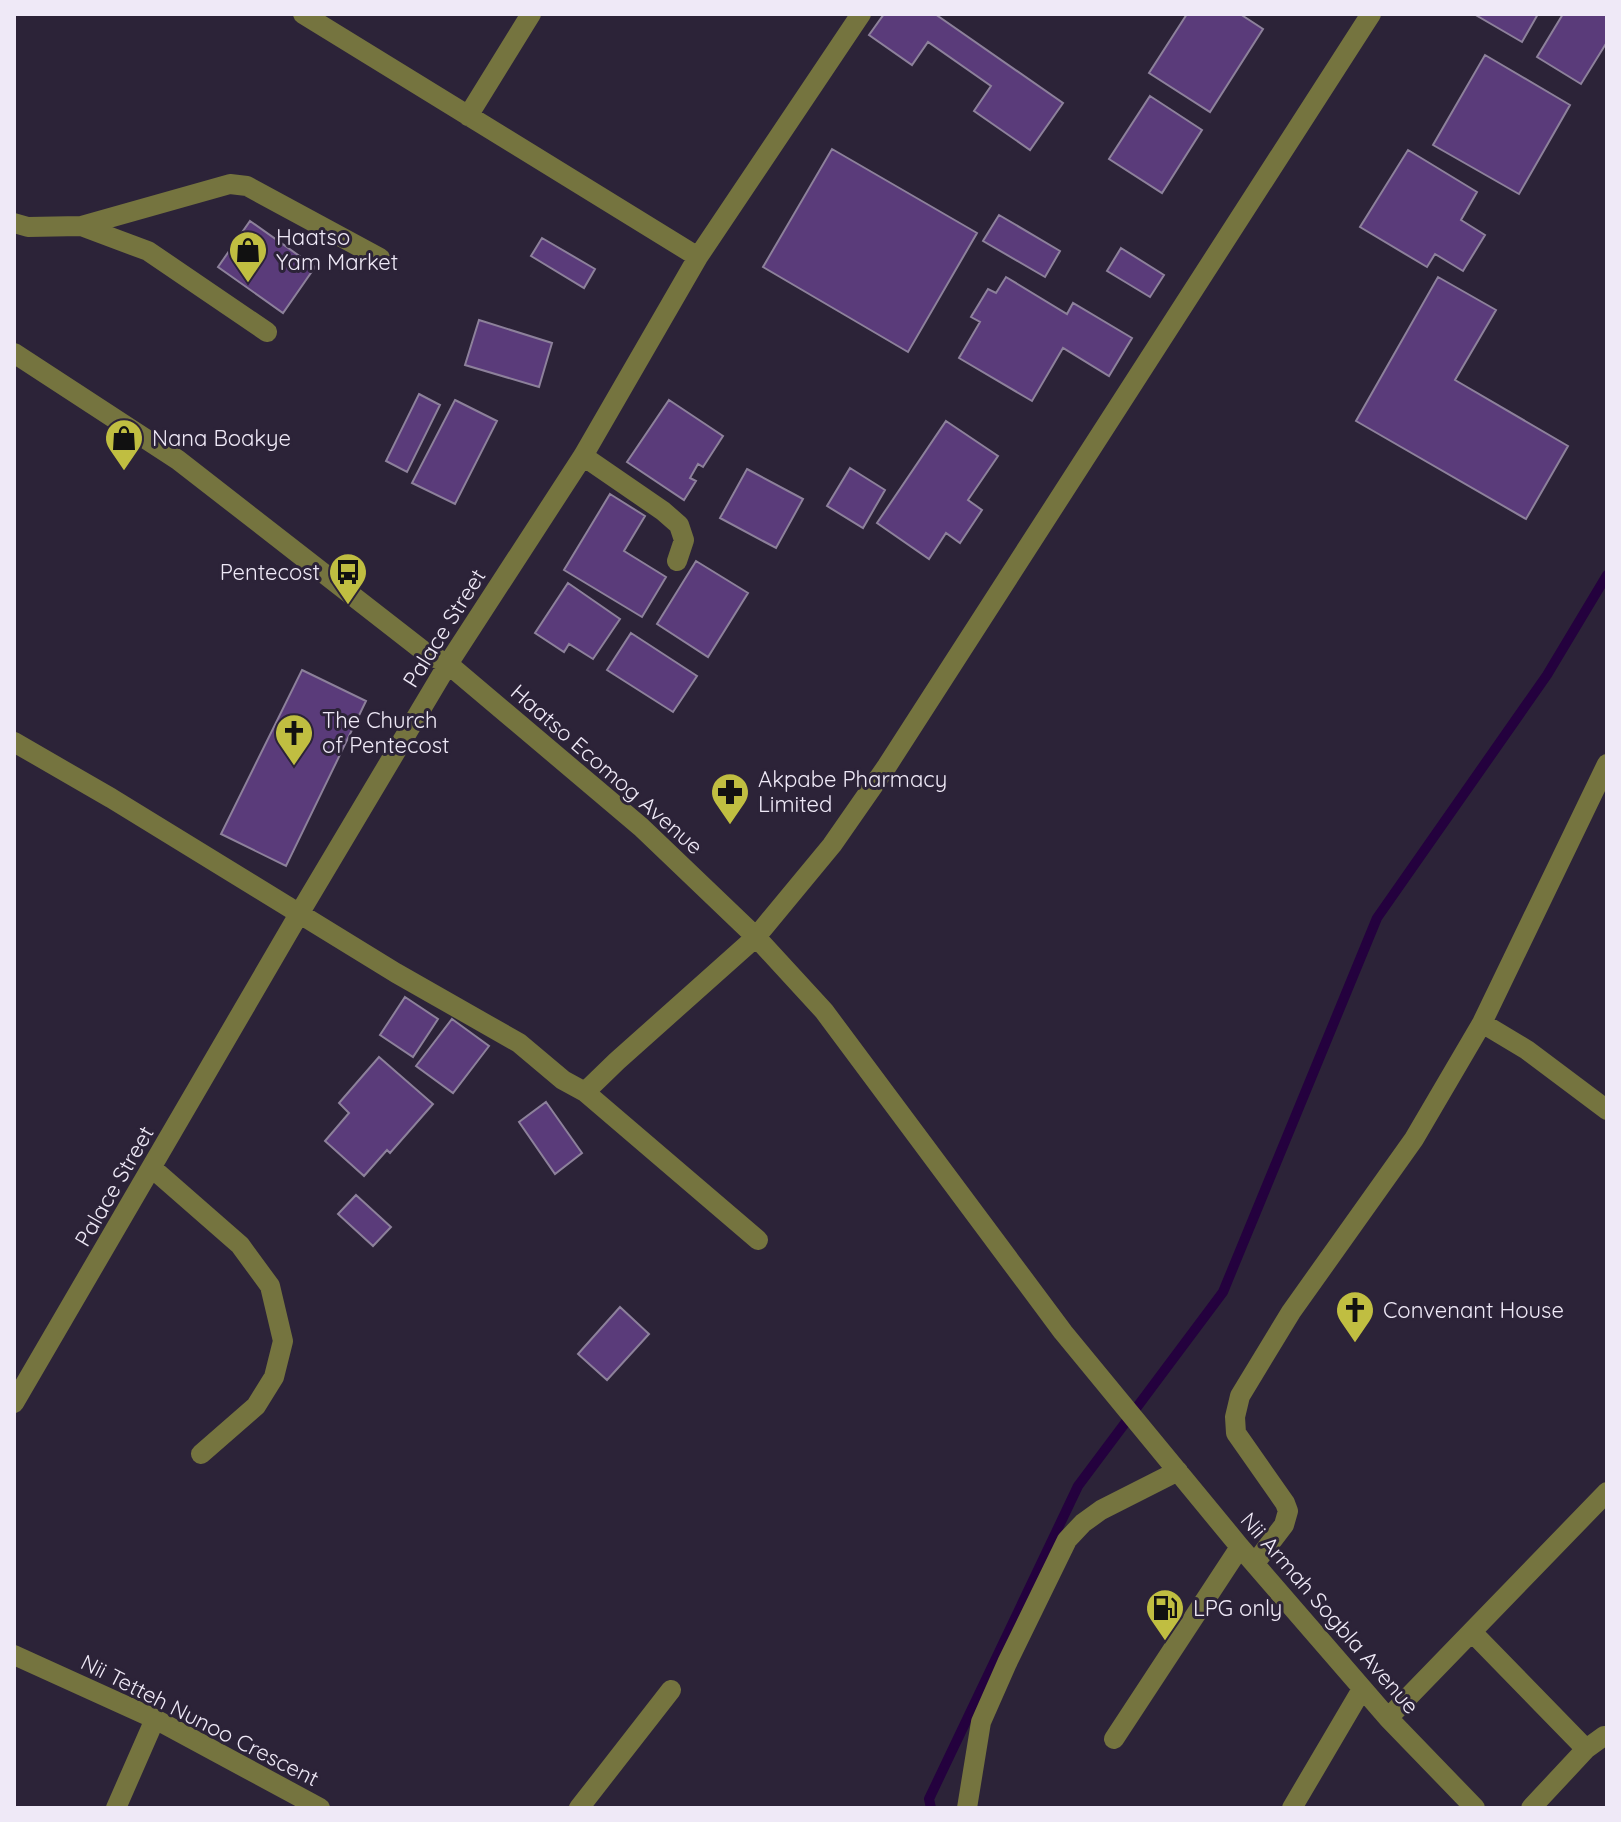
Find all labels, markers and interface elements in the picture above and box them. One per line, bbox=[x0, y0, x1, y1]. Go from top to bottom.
place label: Haatso Yam Market bbox=[276, 223, 398, 276]
shop icon: Haatso Yam Market bbox=[227, 229, 269, 284]
shop icon: Nana Boakye bbox=[103, 417, 145, 472]
place label: Nana Boakye bbox=[152, 424, 291, 452]
bus stop icon: Pentecost bbox=[327, 551, 369, 606]
place label: Pentecost bbox=[220, 558, 320, 586]
street label: Palace Street bbox=[396, 563, 492, 693]
street label: Haatso Ecomog Avenue bbox=[505, 678, 709, 860]
place label: The Church of Pentecost bbox=[322, 706, 450, 759]
church icon: The Church of Pentecost bbox=[273, 712, 315, 767]
place label: Akpabe Pharmacy Limited bbox=[758, 765, 947, 818]
pharmacy icon: Akpabe Pharmacy Limited bbox=[709, 771, 751, 826]
street label: Palace Street bbox=[68, 1121, 160, 1251]
church icon: Convenant House bbox=[1334, 1289, 1376, 1344]
place label: Convenant House bbox=[1383, 1296, 1564, 1324]
street label: Nii Armah Sogbla Avenue bbox=[1235, 1506, 1425, 1720]
fuel station icon: LPG only bbox=[1144, 1587, 1186, 1642]
place label: LPG only bbox=[1193, 1594, 1282, 1622]
street label: Nii Tetteh Nunoo Crescent bbox=[76, 1648, 324, 1792]

